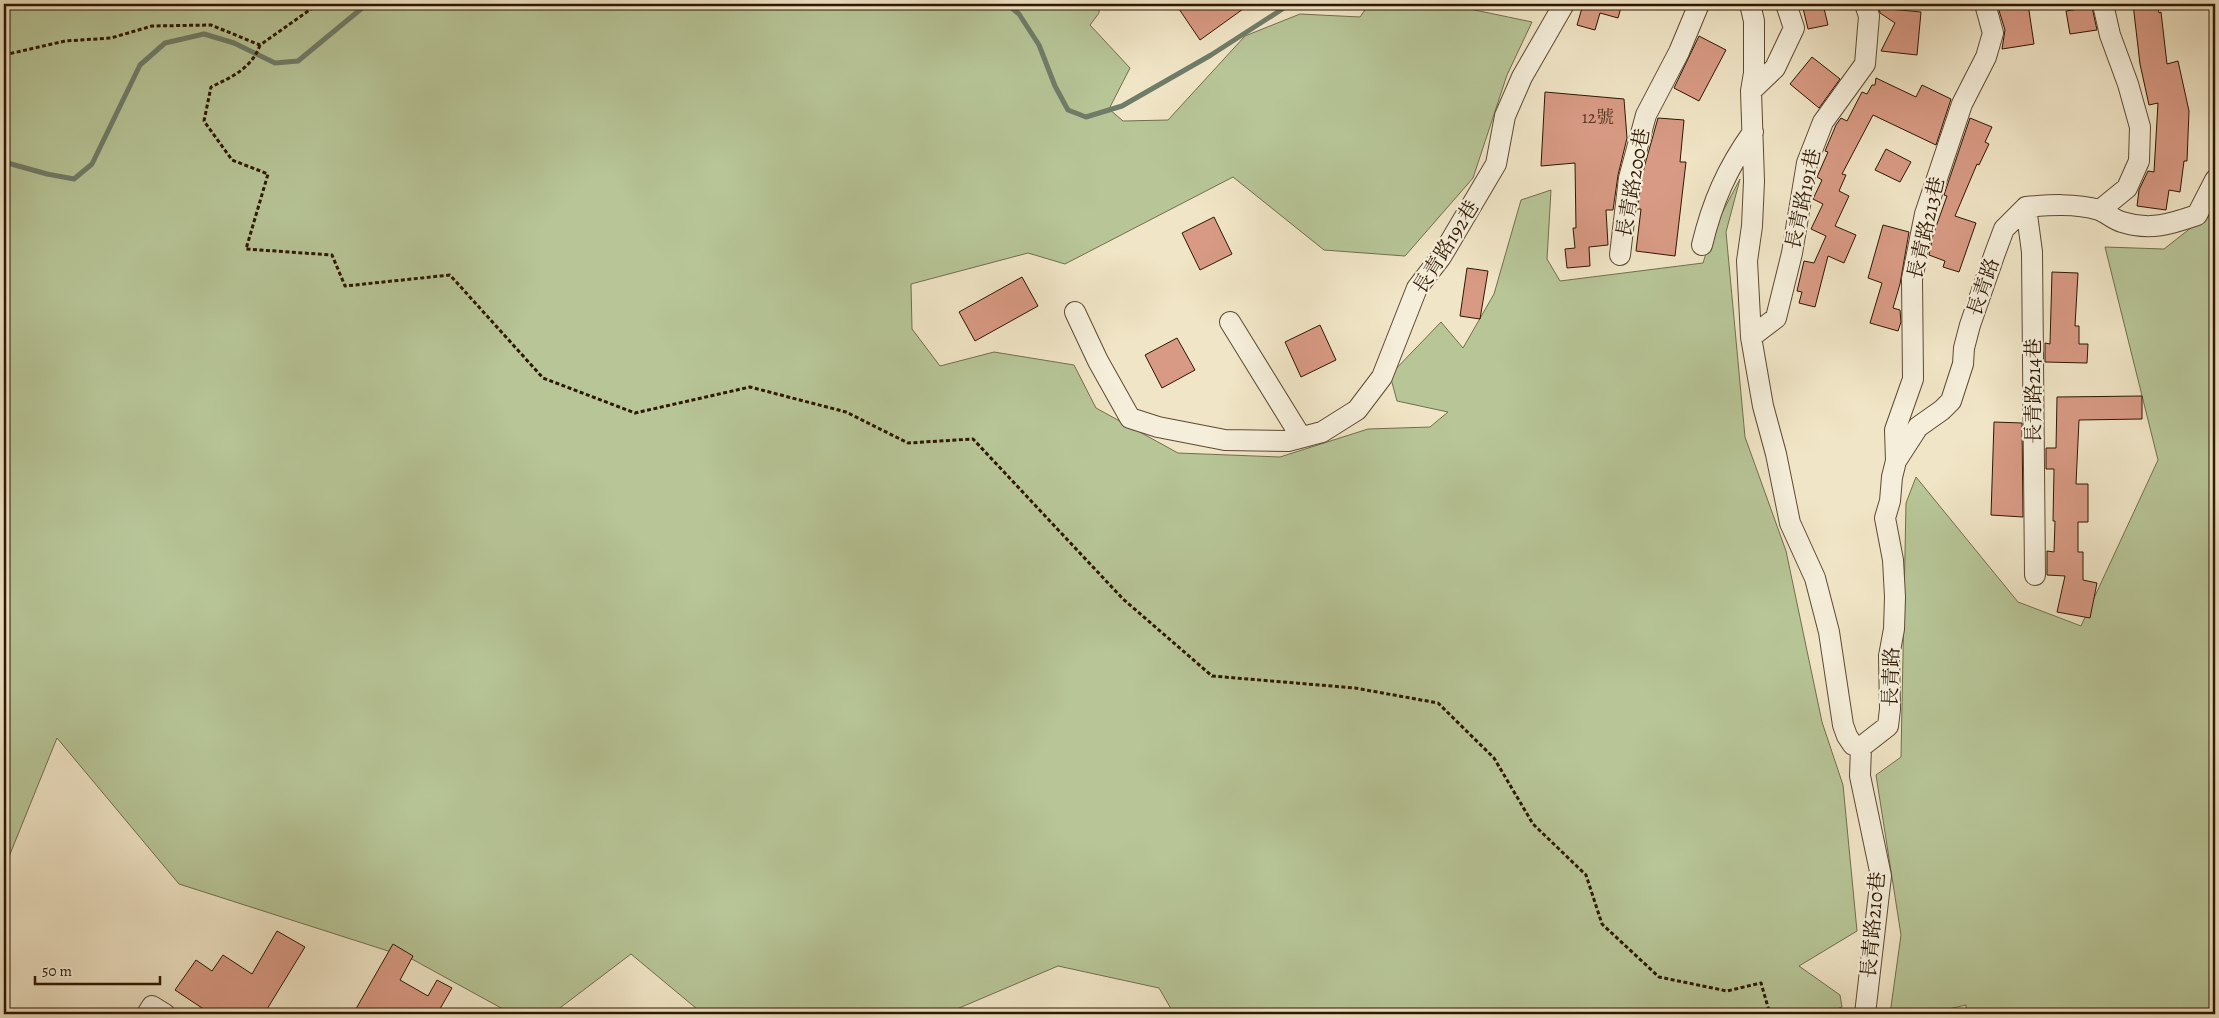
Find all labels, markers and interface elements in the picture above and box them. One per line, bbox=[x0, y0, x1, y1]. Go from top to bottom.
house number: 12號 bbox=[1582, 105, 1614, 129]
street label: 長青路200巷 bbox=[1610, 126, 1656, 240]
street label: 長青路191巷 bbox=[1779, 146, 1827, 252]
street label: 長青路213巷 bbox=[1901, 174, 1951, 282]
street label: 長青路192巷 bbox=[1407, 195, 1485, 299]
street label: 長青路 bbox=[1960, 254, 2006, 320]
street label: 長青路214巷 bbox=[2020, 338, 2047, 444]
street label: 長青路 bbox=[1876, 647, 1906, 707]
street label: 長青路210巷 bbox=[1855, 871, 1891, 979]
scale bar bbox=[35, 953, 160, 985]
text: 50 m bbox=[42, 961, 72, 981]

